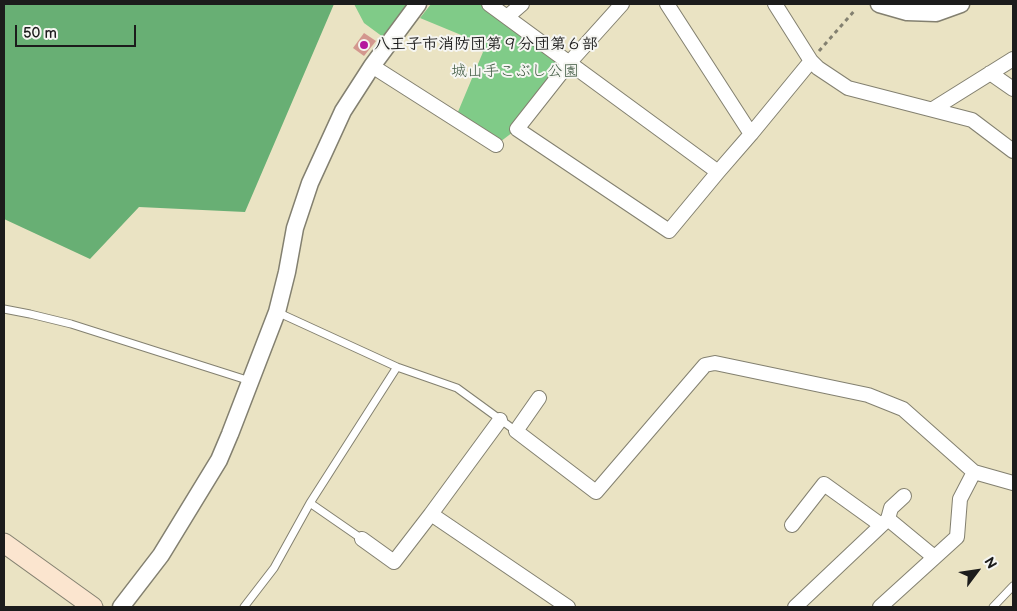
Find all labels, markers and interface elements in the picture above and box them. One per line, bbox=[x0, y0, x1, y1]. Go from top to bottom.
scale bar bbox=[18, 15, 139, 47]
text: 50 m bbox=[23, 24, 57, 43]
place label: 八王子市消防団第９分団第６部 bbox=[374, 35, 598, 55]
marker: 八王子市消防団第９分団第６部 bbox=[358, 39, 370, 51]
park label: 城山手こぶし公園 bbox=[451, 62, 579, 82]
north arrow bbox=[952, 546, 1002, 596]
text: N bbox=[980, 554, 1000, 572]

